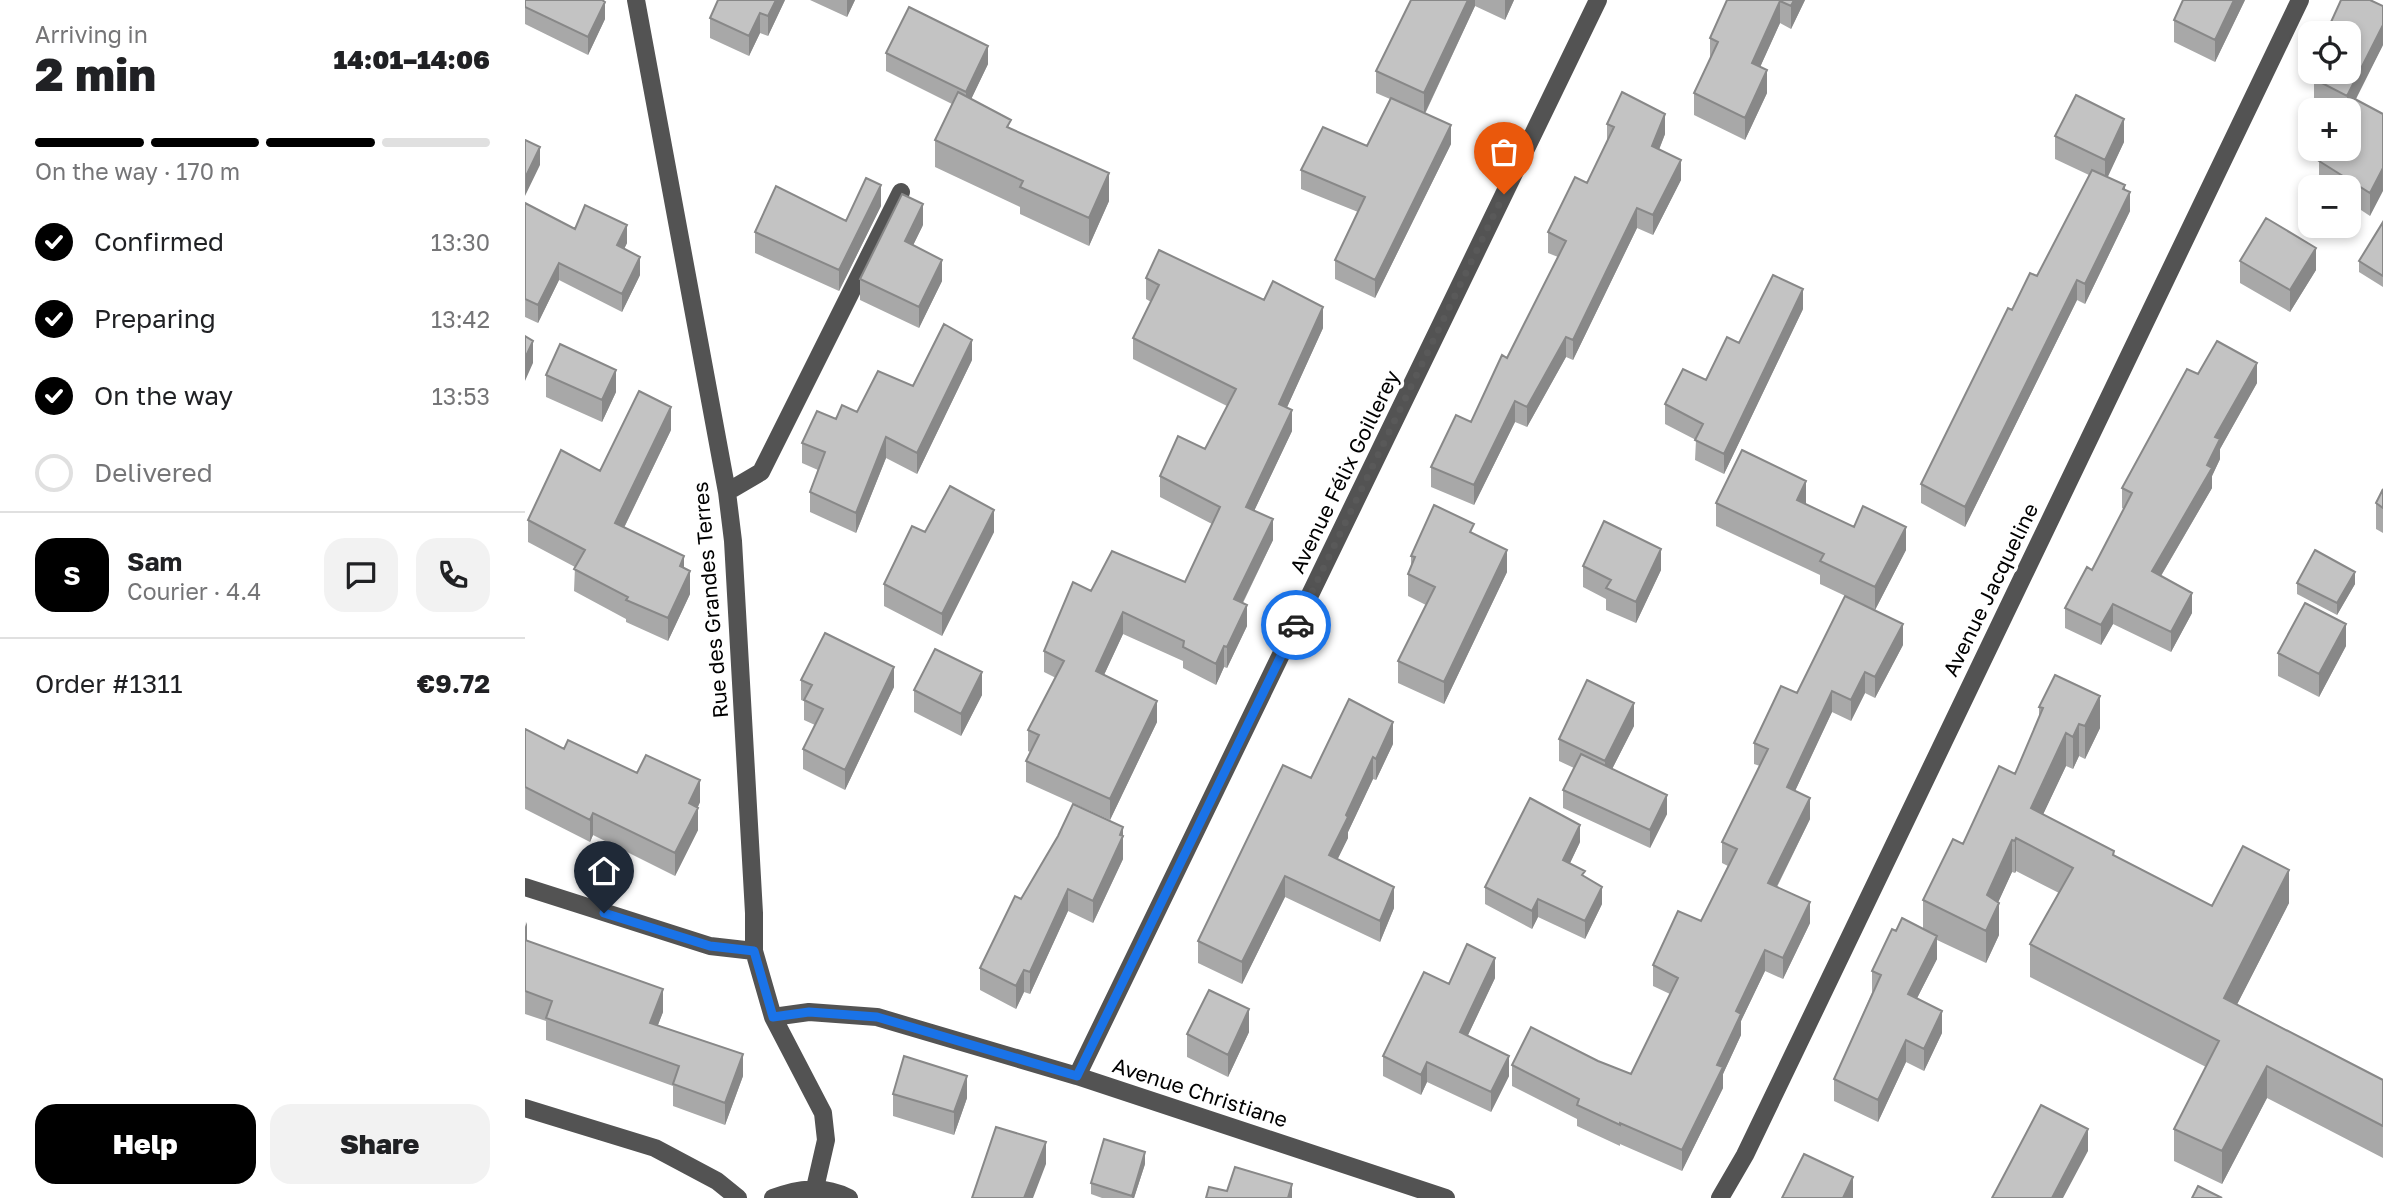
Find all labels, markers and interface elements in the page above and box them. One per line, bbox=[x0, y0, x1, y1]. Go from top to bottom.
text: Arriving in bbox=[35, 20, 148, 48]
map controls bbox=[2298, 21, 2361, 238]
button: locate bbox=[2298, 21, 2361, 84]
text: 14:01–14:06 bbox=[334, 44, 490, 75]
text: 2 min bbox=[35, 46, 156, 101]
button: + bbox=[2298, 98, 2361, 161]
pin bbox=[1474, 122, 1534, 194]
icon: bag bbox=[1485, 133, 1523, 171]
text: On the way · 170 m bbox=[35, 157, 240, 185]
button: − bbox=[2298, 175, 2361, 238]
icon: check bbox=[35, 223, 73, 261]
text: Confirmed bbox=[94, 226, 224, 257]
text: 13:30 bbox=[431, 228, 490, 256]
icon: check bbox=[35, 300, 73, 338]
text: Preparing bbox=[94, 303, 216, 334]
text: 13:42 bbox=[431, 305, 490, 333]
street label: Avenue Félix Goillerey bbox=[1284, 365, 1405, 577]
icon: check bbox=[35, 377, 73, 415]
text: On the way bbox=[94, 380, 233, 411]
text: 13:53 bbox=[432, 382, 490, 410]
text: Delivered bbox=[94, 457, 213, 488]
street label: Rue des Grandes Terres bbox=[687, 481, 733, 719]
street label: Avenue Jacqueline bbox=[1937, 499, 2043, 680]
button: chat bbox=[324, 538, 398, 612]
button: phone bbox=[416, 538, 490, 612]
text: Sam bbox=[127, 546, 182, 577]
text: S bbox=[63, 560, 81, 591]
text: Courier · 4.4 bbox=[127, 577, 261, 605]
courier bbox=[1261, 590, 1331, 660]
icon: car bbox=[1277, 606, 1315, 644]
text: Order #1311 bbox=[35, 668, 183, 699]
text: €9.72 bbox=[417, 668, 490, 699]
pin bbox=[574, 841, 634, 913]
icon: home bbox=[585, 852, 623, 890]
street label: Avenue Christiane bbox=[1110, 1051, 1291, 1133]
button: Help bbox=[35, 1104, 256, 1184]
button: Share bbox=[270, 1104, 490, 1184]

